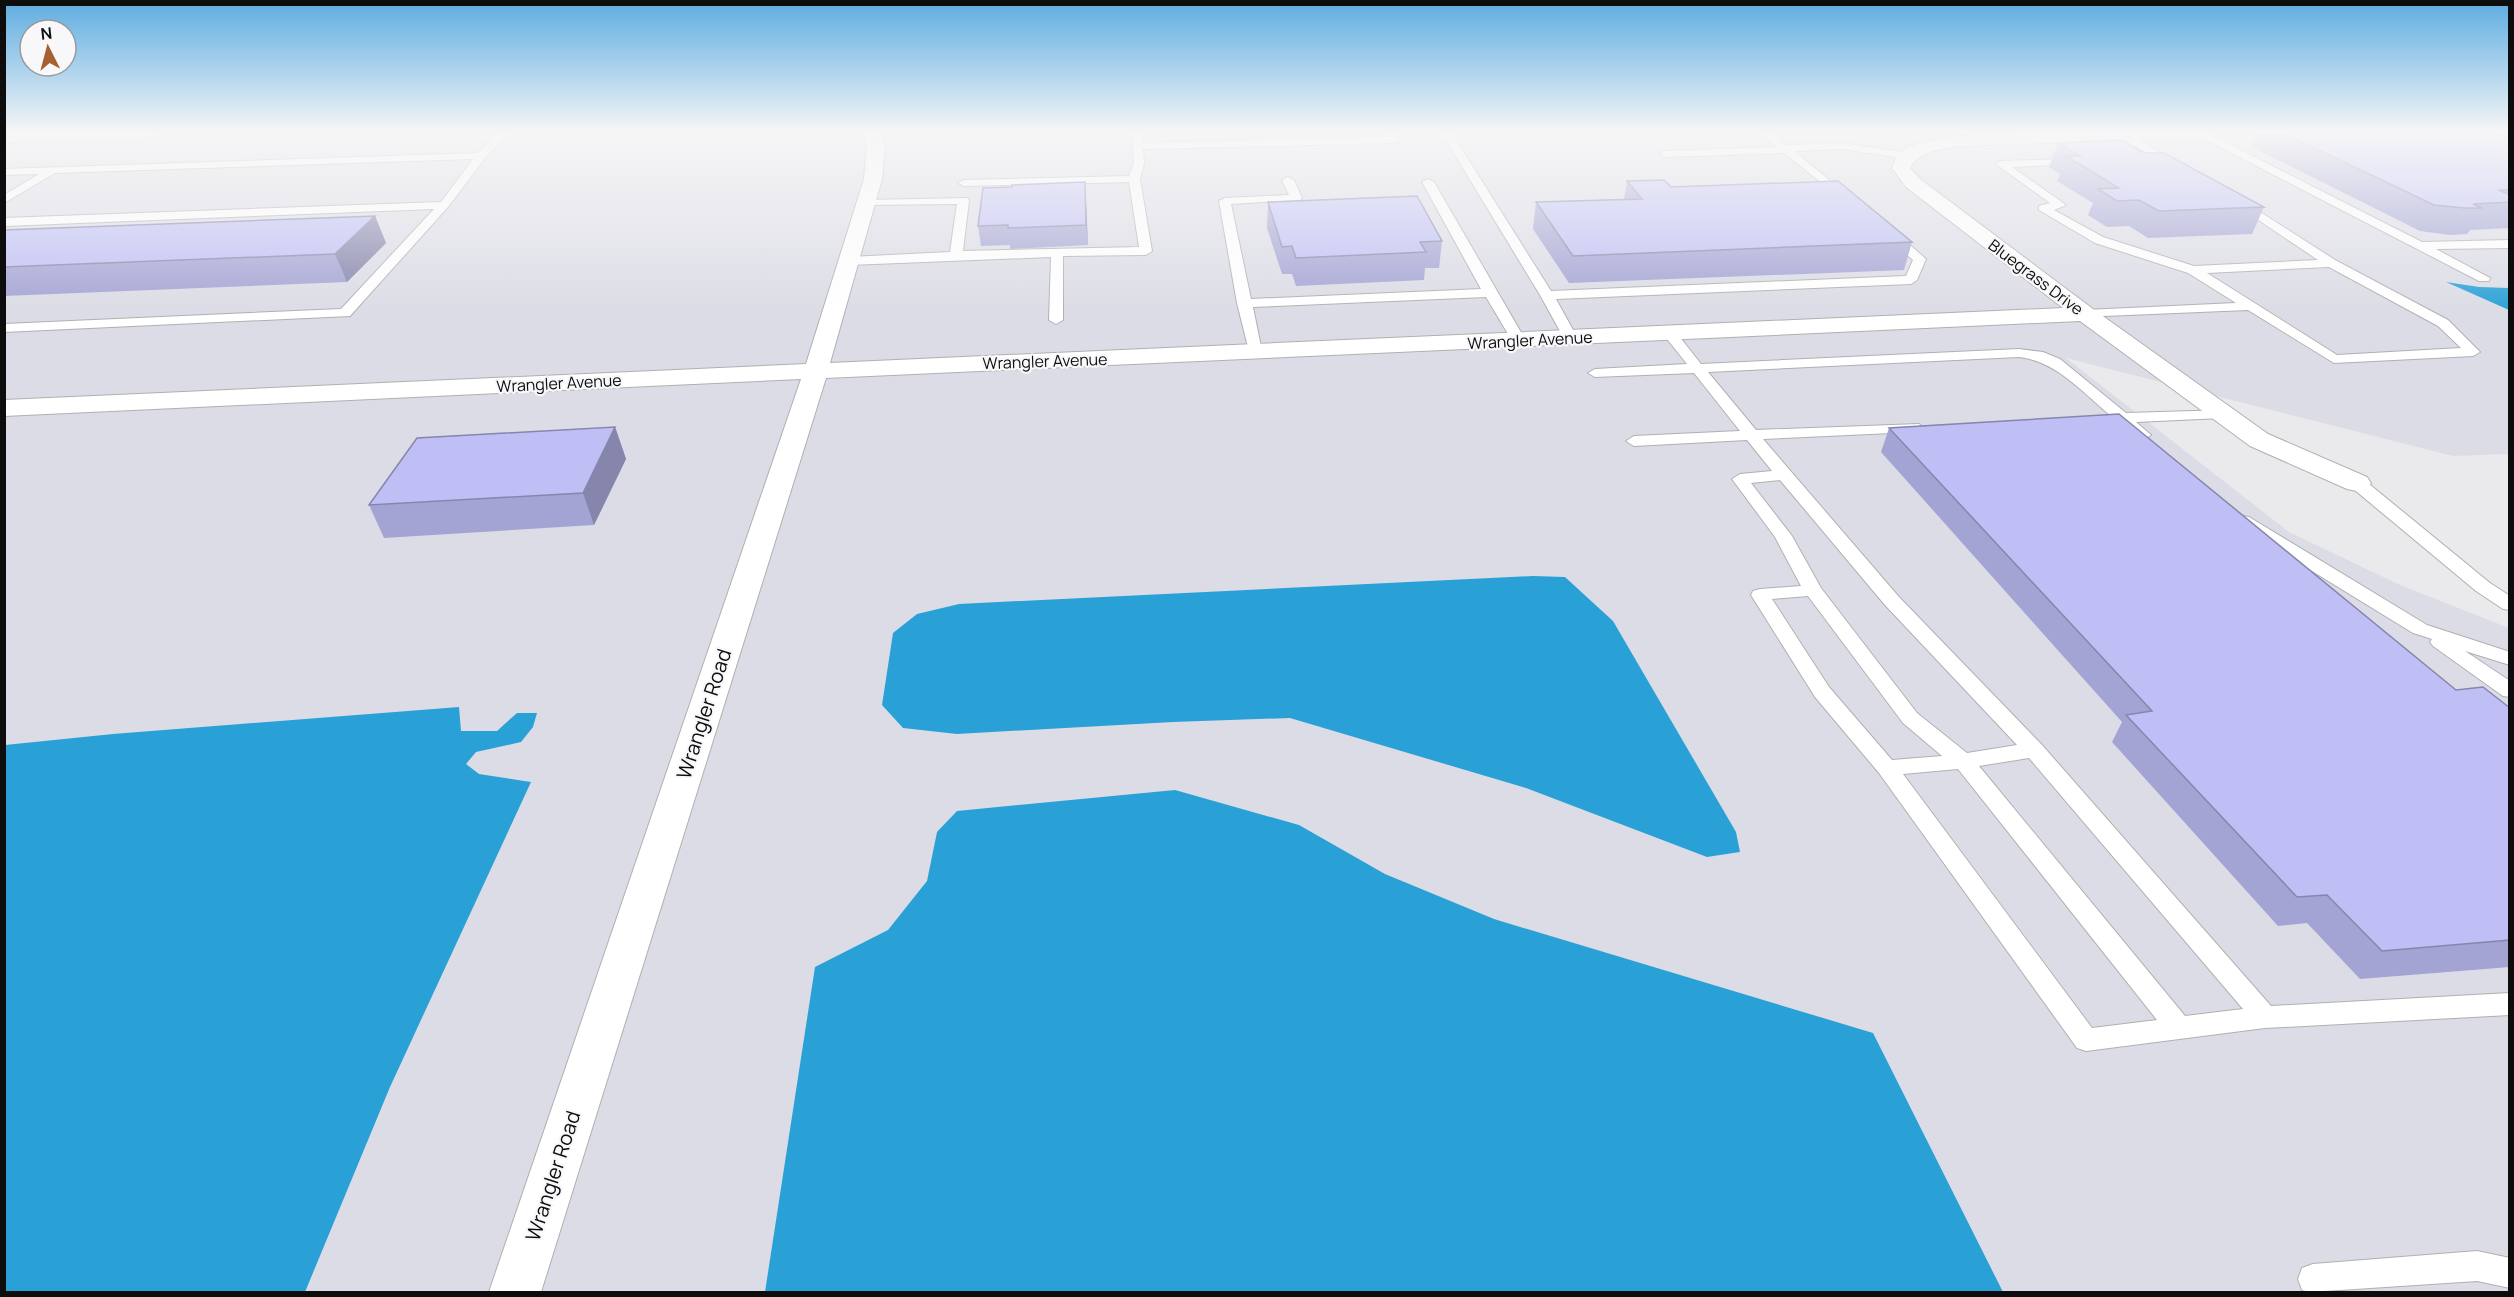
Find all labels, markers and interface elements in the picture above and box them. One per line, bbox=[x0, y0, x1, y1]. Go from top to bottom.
north arrow bbox=[18, 18, 78, 78]
text: N bbox=[40, 22, 53, 45]
street label: Bluegrass Drive bbox=[1984, 234, 2088, 320]
street label: Wrangler Avenue bbox=[1467, 326, 1593, 354]
street label: Wrangler Avenue bbox=[982, 348, 1108, 374]
street label: Wrangler Avenue bbox=[496, 369, 622, 397]
street label: Wrangler Road bbox=[670, 645, 737, 782]
street label: Wrangler Road bbox=[519, 1107, 586, 1244]

